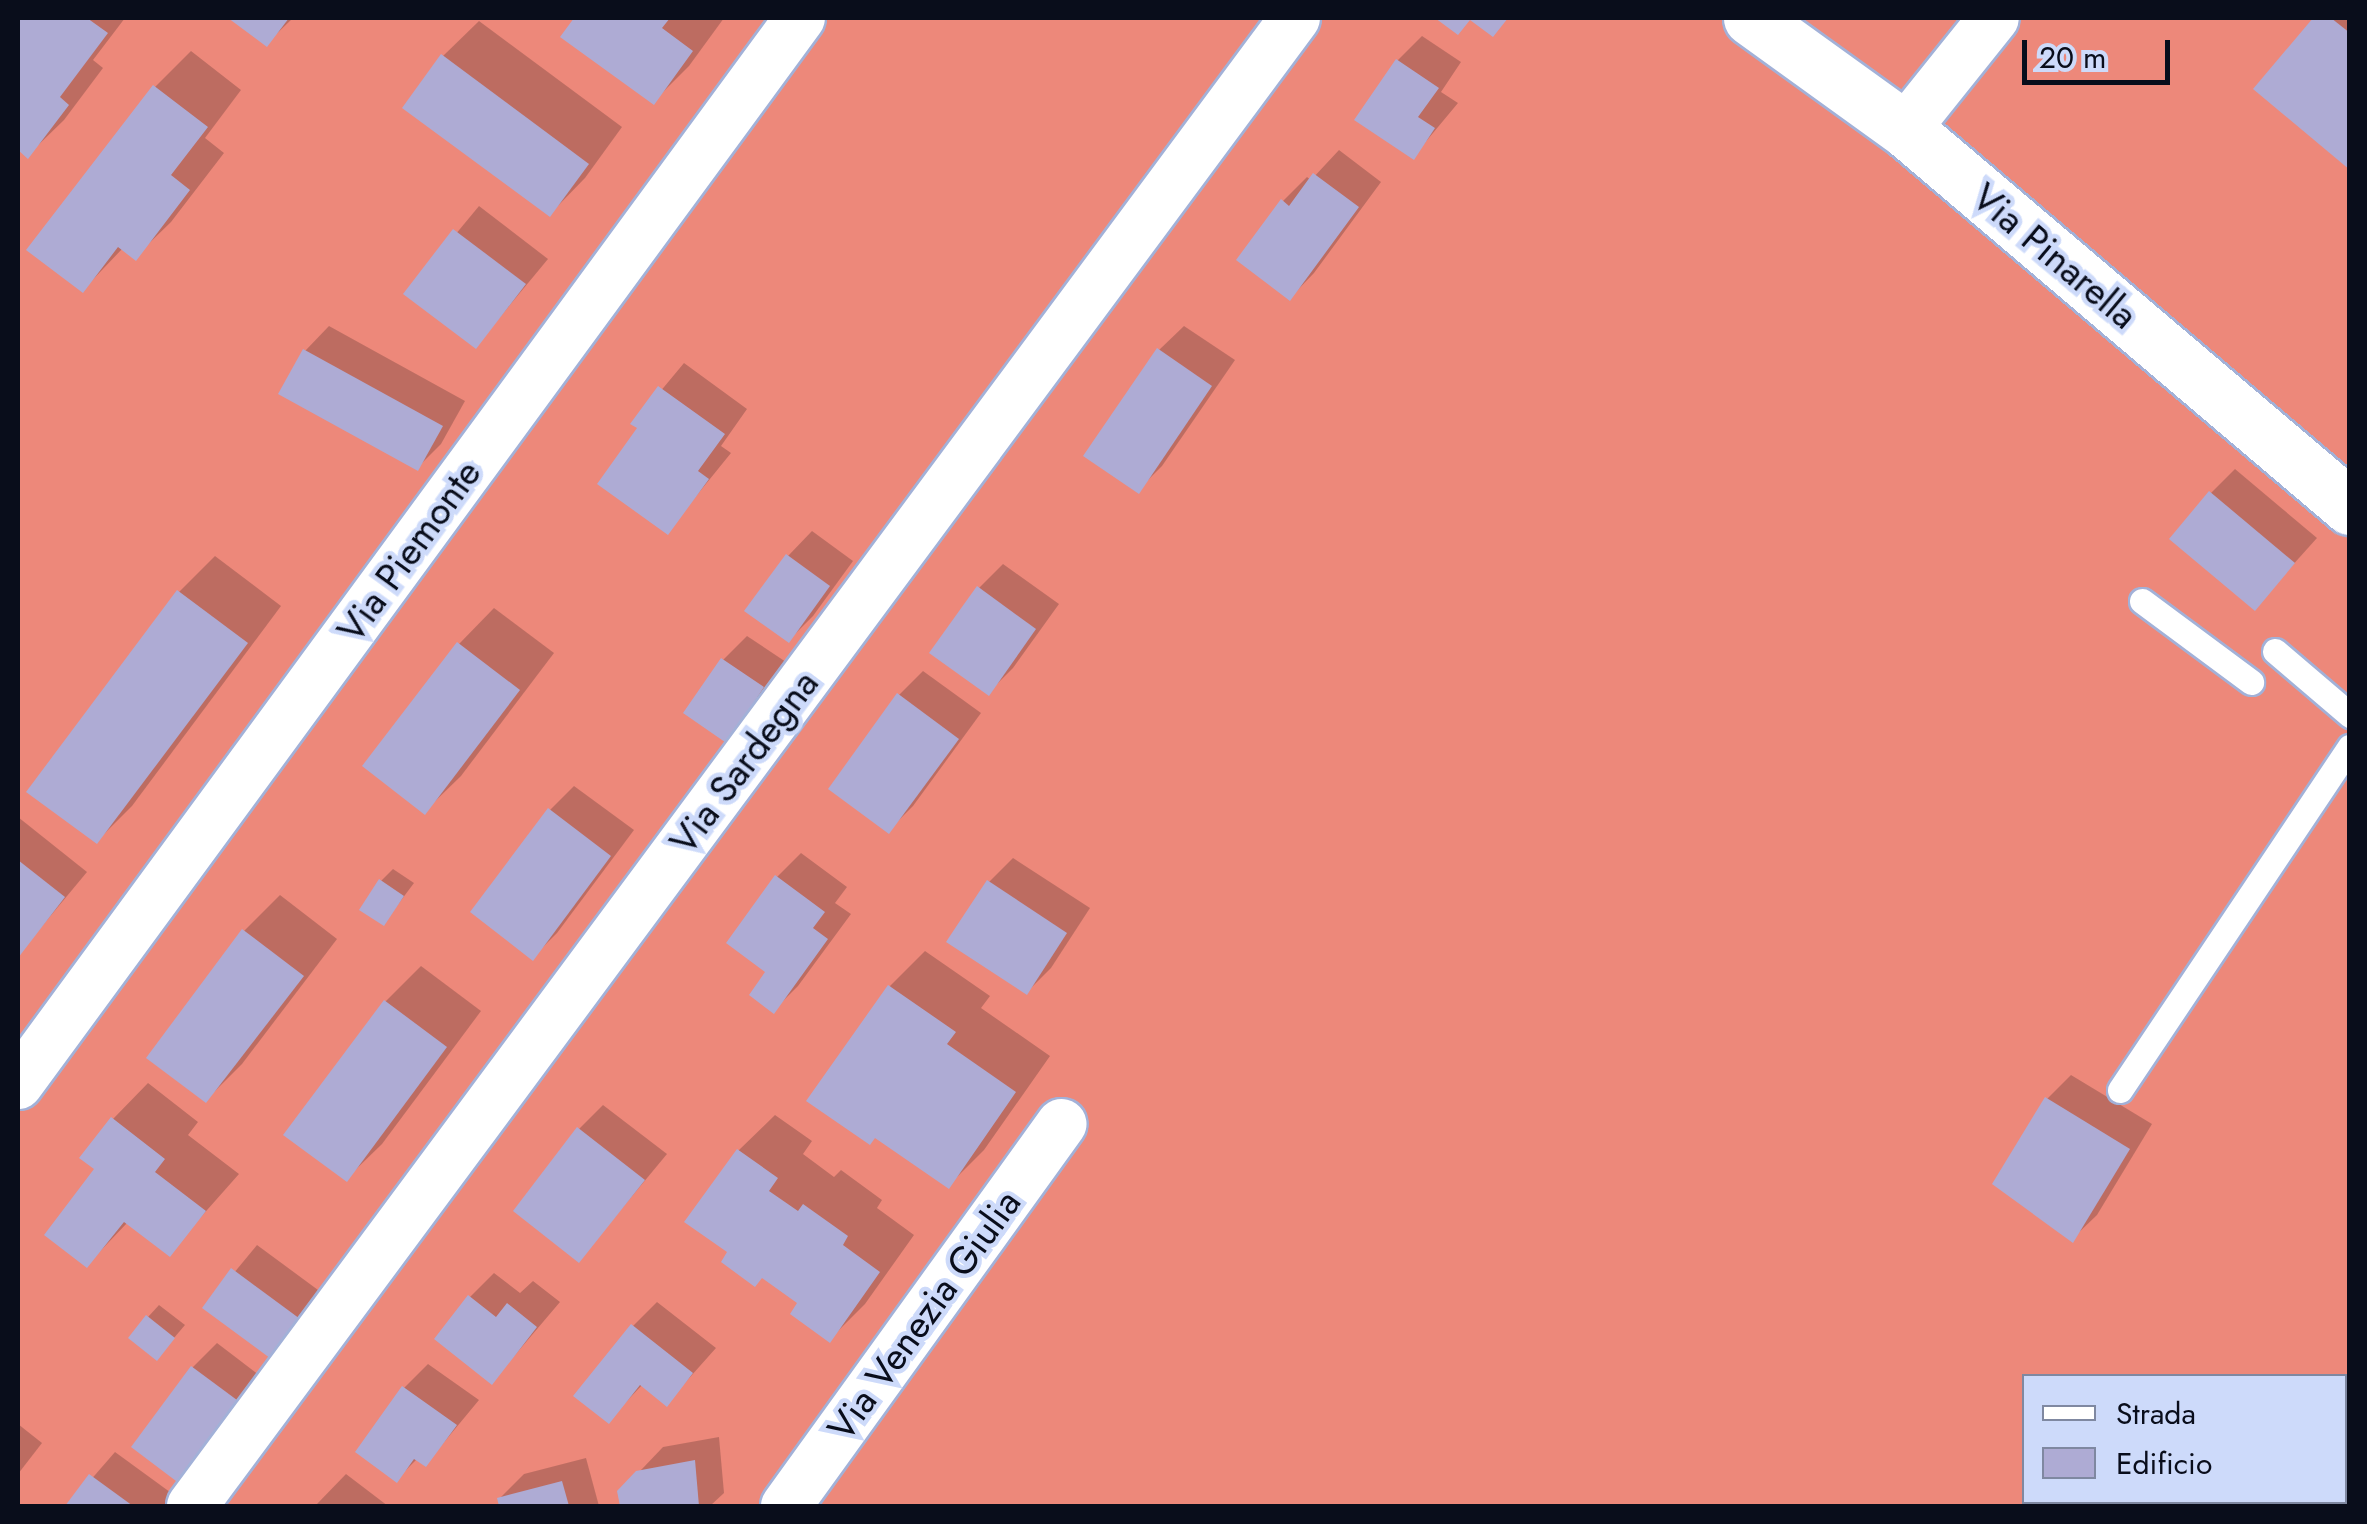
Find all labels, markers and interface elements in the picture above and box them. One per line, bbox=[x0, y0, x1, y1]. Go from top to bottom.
scale bar bbox=[2027, 20, 2174, 82]
text: 20 m bbox=[2039, 36, 2106, 79]
street label: Via Pinarella bbox=[1963, 174, 2147, 338]
street label: Via Piemonte bbox=[328, 451, 490, 651]
street label: Via Sardegna bbox=[660, 661, 828, 863]
street label: Via Venezia Giulia bbox=[818, 1181, 1030, 1449]
legend bbox=[2022, 1374, 2347, 1504]
text: Strada bbox=[2116, 1392, 2196, 1435]
text: Edificio bbox=[2116, 1442, 2212, 1485]

